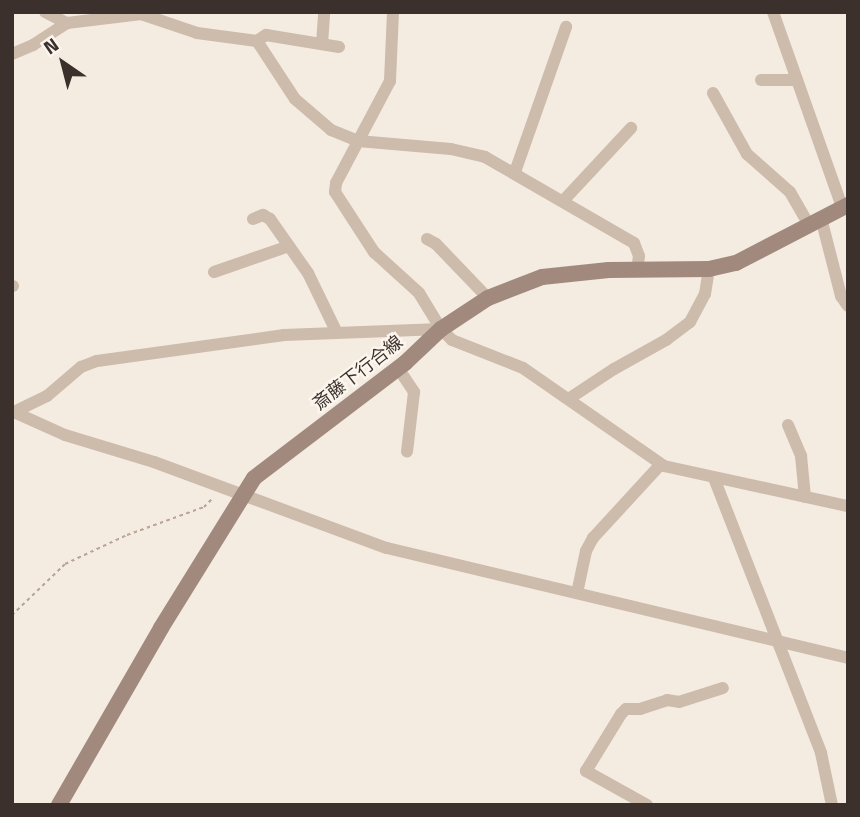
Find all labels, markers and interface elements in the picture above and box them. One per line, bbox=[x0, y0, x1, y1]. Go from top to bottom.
north arrow bbox=[28, 28, 98, 98]
text: N bbox=[37, 30, 64, 61]
street label: 斎藤下行合線 bbox=[309, 331, 407, 415]

